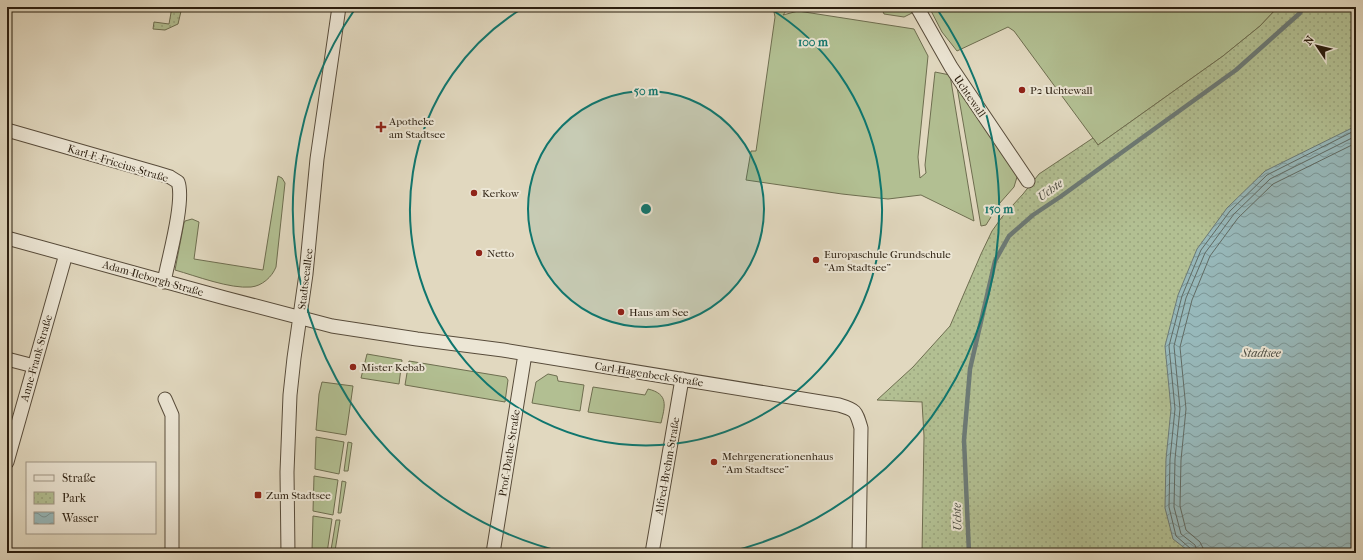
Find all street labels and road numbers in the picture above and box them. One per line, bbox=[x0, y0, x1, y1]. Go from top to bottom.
street label: Uchtewall bbox=[951, 73, 988, 120]
street label: Karl-F.-Friccius-Straße bbox=[66, 142, 170, 185]
street label: Stadtseeallee bbox=[295, 247, 316, 310]
street label: Adam-Ileborgh-Straße bbox=[100, 258, 205, 299]
street label: Anne-Frank-Straße bbox=[18, 313, 55, 404]
street label: Carl-Hagenbeck-Straße bbox=[594, 359, 705, 390]
street label: Prof.-Dathe-Straße bbox=[496, 408, 523, 498]
street label: Alfred-Brehm-Straße bbox=[652, 416, 683, 517]

